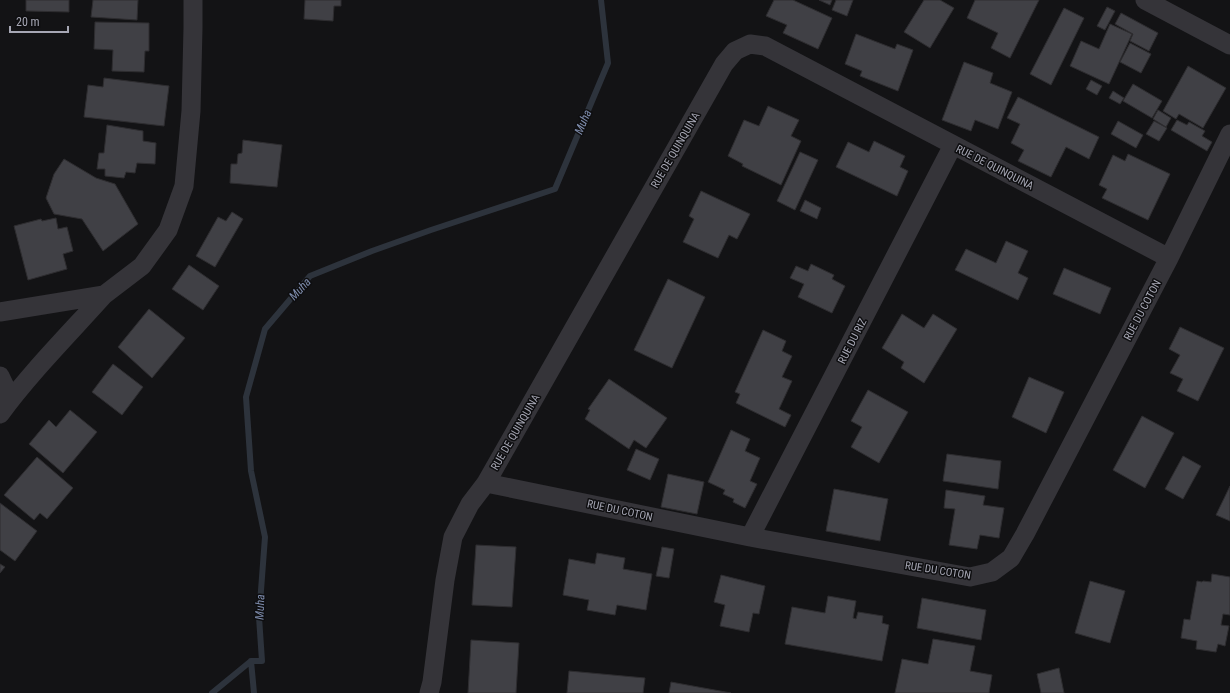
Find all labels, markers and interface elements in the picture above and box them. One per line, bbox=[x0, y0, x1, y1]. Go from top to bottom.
scale bar bbox=[10, 8, 68, 34]
text: 20 m bbox=[16, 15, 40, 29]
water label: Muha bbox=[572, 107, 594, 137]
street label: RUE DE QUINQUINA bbox=[648, 109, 703, 190]
street label: RUE DE QUINQUINA bbox=[954, 142, 1036, 193]
water label: Muha bbox=[286, 275, 314, 303]
street label: RUE DU COTON bbox=[1121, 278, 1164, 343]
street label: RUE DU RIZ bbox=[835, 316, 870, 366]
street label: RUE DE QUINQUINA bbox=[488, 391, 543, 472]
street label: RUE DU COTON bbox=[586, 497, 654, 524]
street label: RUE DU COTON bbox=[904, 559, 972, 582]
water label: Muha bbox=[253, 594, 267, 620]

